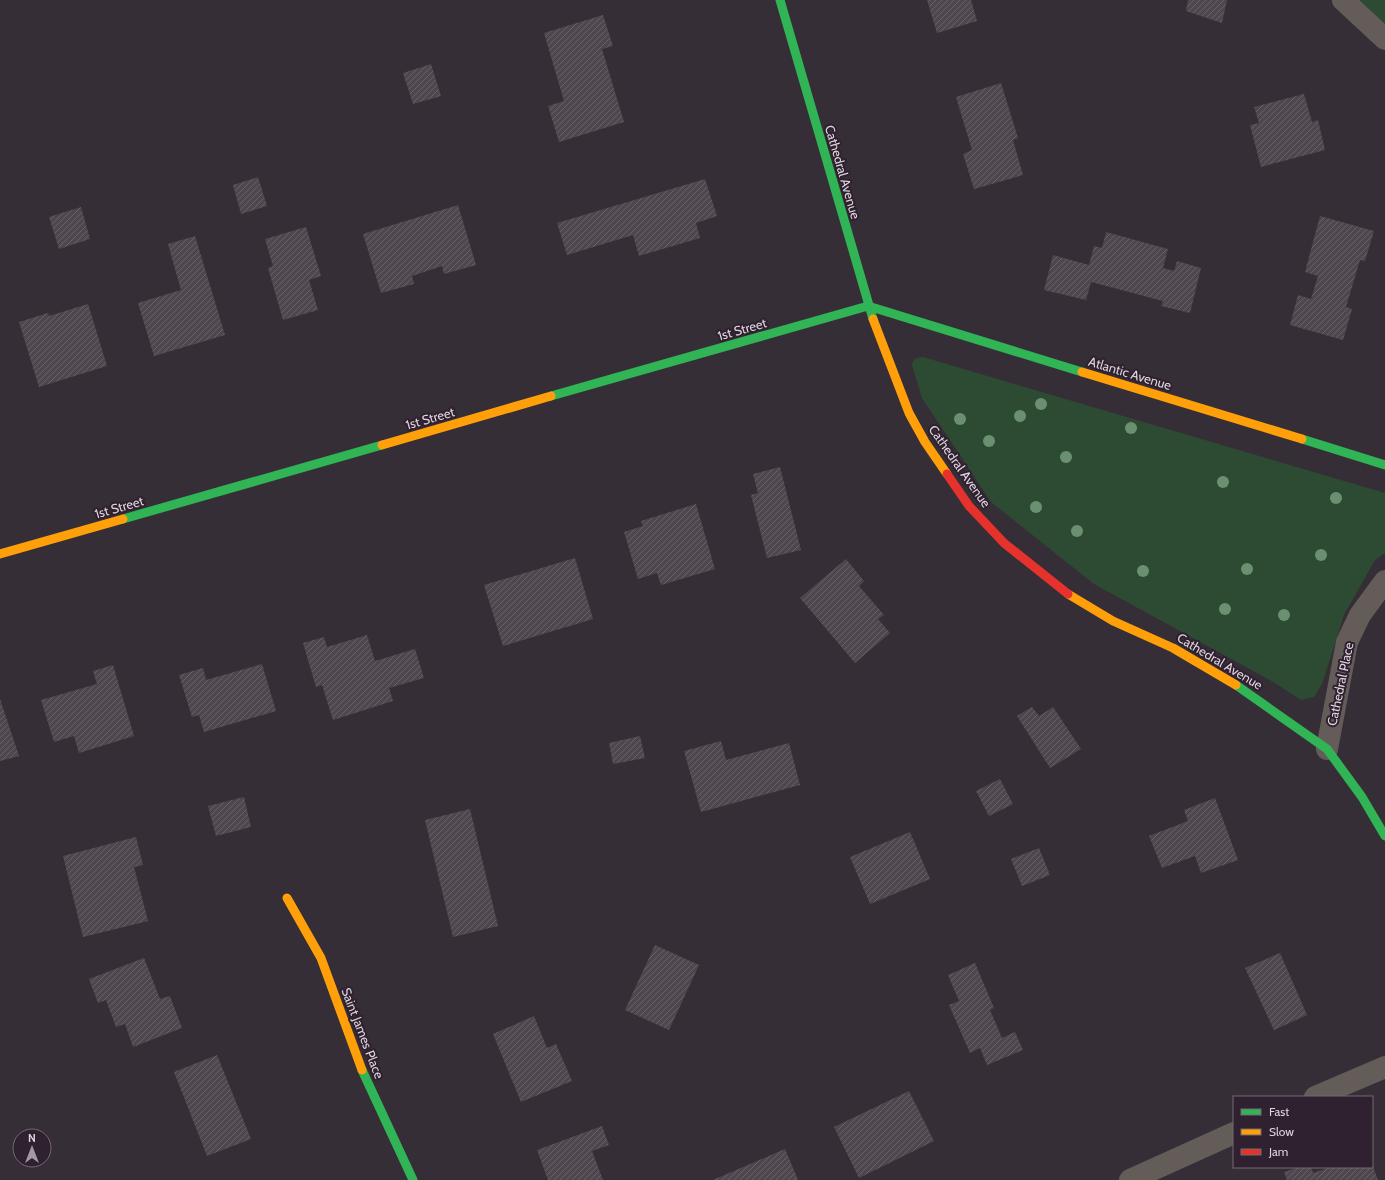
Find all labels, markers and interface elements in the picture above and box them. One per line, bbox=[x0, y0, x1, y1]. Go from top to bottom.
street label: Cathedral Avenue bbox=[822, 123, 864, 221]
street label: 1st Street bbox=[716, 314, 769, 344]
street label: Atlantic Avenue bbox=[1087, 353, 1174, 393]
street label: 1st Street bbox=[404, 403, 457, 433]
street label: Cathedral Avenue bbox=[926, 422, 995, 511]
street label: 1st Street bbox=[93, 492, 146, 522]
street label: Cathedral Avenue bbox=[1174, 629, 1266, 693]
street label: Cathedral Place bbox=[1323, 641, 1357, 727]
street label: Saint James Place bbox=[338, 985, 388, 1081]
legend bbox=[1233, 1096, 1373, 1168]
text: Fast bbox=[1269, 1104, 1289, 1119]
text: Slow bbox=[1269, 1124, 1294, 1139]
north arrow bbox=[12, 1128, 52, 1168]
text: N bbox=[28, 1131, 36, 1145]
text: Jam bbox=[1268, 1144, 1288, 1159]

